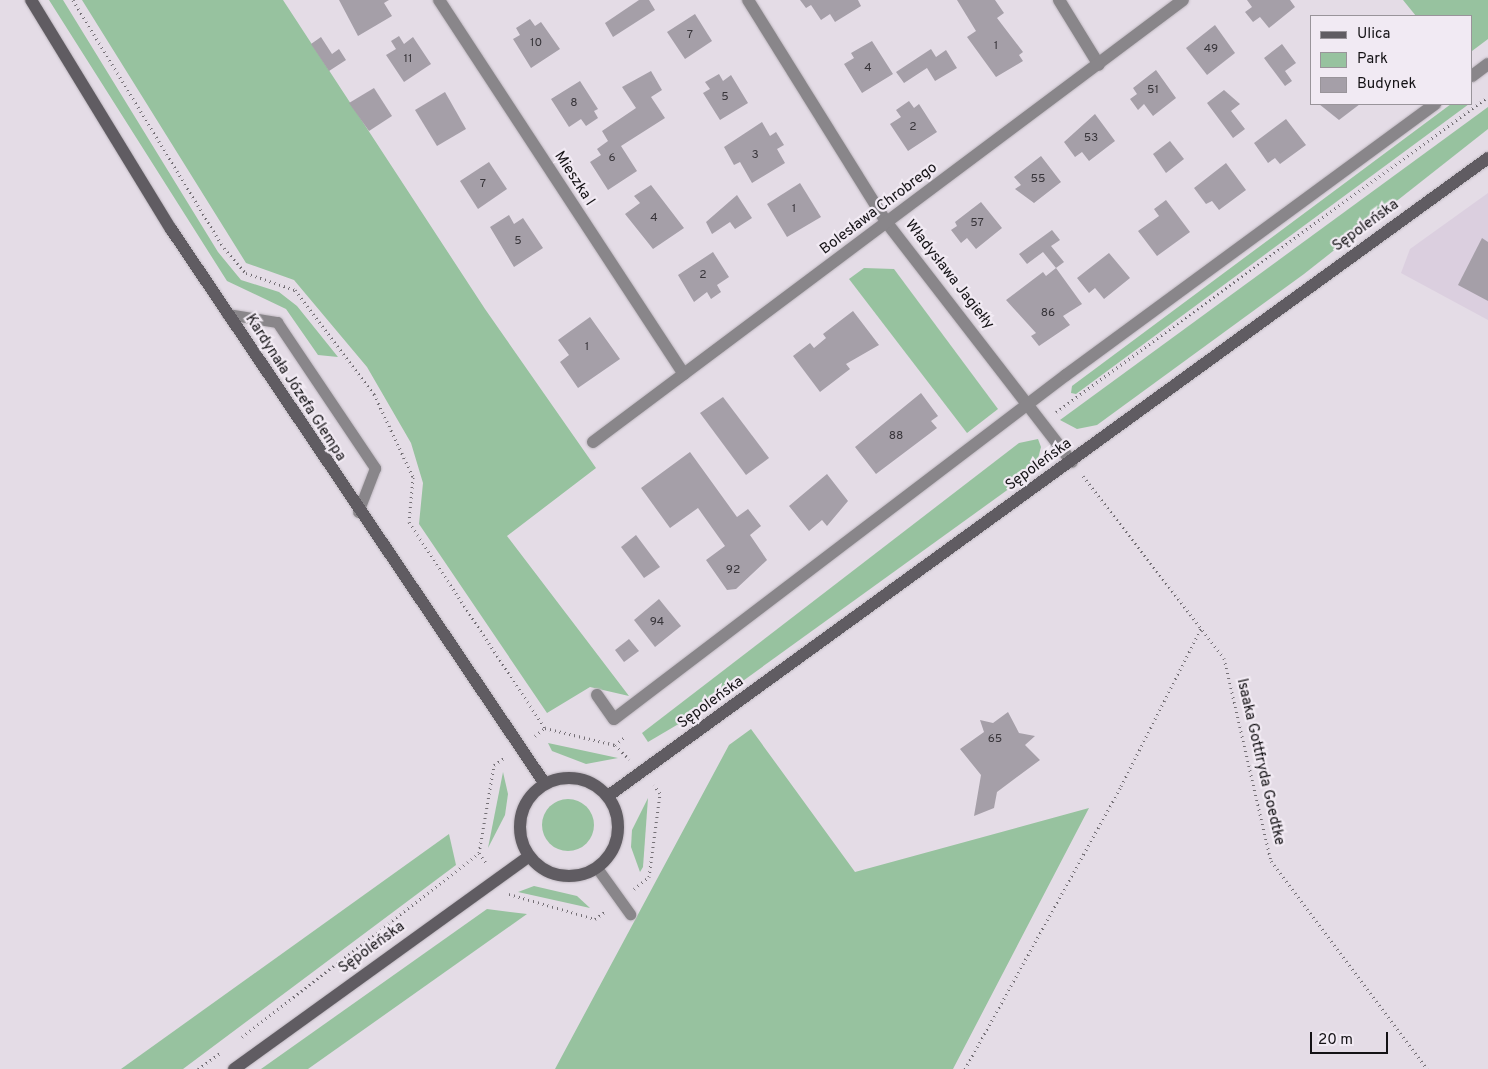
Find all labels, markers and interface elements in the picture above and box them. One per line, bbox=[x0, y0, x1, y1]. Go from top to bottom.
legend bbox=[1310, 15, 1473, 105]
text: Ulica bbox=[1357, 25, 1390, 44]
house number: 7 bbox=[687, 29, 693, 43]
house number: 10 bbox=[530, 37, 542, 51]
house number: 1 bbox=[994, 40, 998, 54]
house number: 49 bbox=[1204, 43, 1218, 57]
text: Park bbox=[1357, 50, 1388, 69]
house number: 11 bbox=[404, 53, 412, 67]
house number: 4 bbox=[864, 62, 872, 76]
text: Budynek bbox=[1357, 75, 1416, 94]
house number: 51 bbox=[1147, 84, 1159, 98]
house number: 5 bbox=[721, 91, 729, 105]
house number: 8 bbox=[570, 97, 578, 111]
house number: 2 bbox=[909, 121, 917, 135]
house number: 53 bbox=[1084, 132, 1098, 146]
street label: Mieszka I bbox=[550, 148, 598, 210]
house number: 3 bbox=[751, 149, 759, 163]
house number: 6 bbox=[608, 152, 616, 166]
street label: Bolesława Chrobrego bbox=[817, 159, 941, 259]
house number: 55 bbox=[1031, 173, 1045, 187]
house number: 7 bbox=[480, 178, 486, 192]
street label: Sępoleńska bbox=[1330, 196, 1402, 256]
house number: 1 bbox=[792, 203, 796, 217]
house number: 4 bbox=[650, 212, 658, 226]
street label: Władysława Jagiełły bbox=[901, 217, 997, 333]
house number: 57 bbox=[970, 217, 984, 231]
house number: 5 bbox=[514, 235, 522, 249]
house number: 2 bbox=[699, 269, 707, 283]
house number: 86 bbox=[1041, 307, 1055, 321]
street label: Kardynała Józefa Glempa bbox=[241, 311, 349, 465]
house number: 1 bbox=[585, 341, 589, 355]
house number: 88 bbox=[889, 430, 903, 444]
street label: Sępoleńska bbox=[1003, 435, 1075, 495]
house number: 92 bbox=[726, 564, 740, 578]
house number: 94 bbox=[650, 616, 664, 630]
street label: Sępoleńska bbox=[675, 673, 747, 733]
street label: Isaaka Gottfryda Goedtke bbox=[1232, 677, 1288, 847]
house number: 65 bbox=[988, 733, 1002, 747]
street label: Sępoleńska bbox=[336, 918, 408, 978]
scale bar bbox=[1313, 1022, 1390, 1054]
text: 20 m bbox=[1318, 1031, 1353, 1050]

